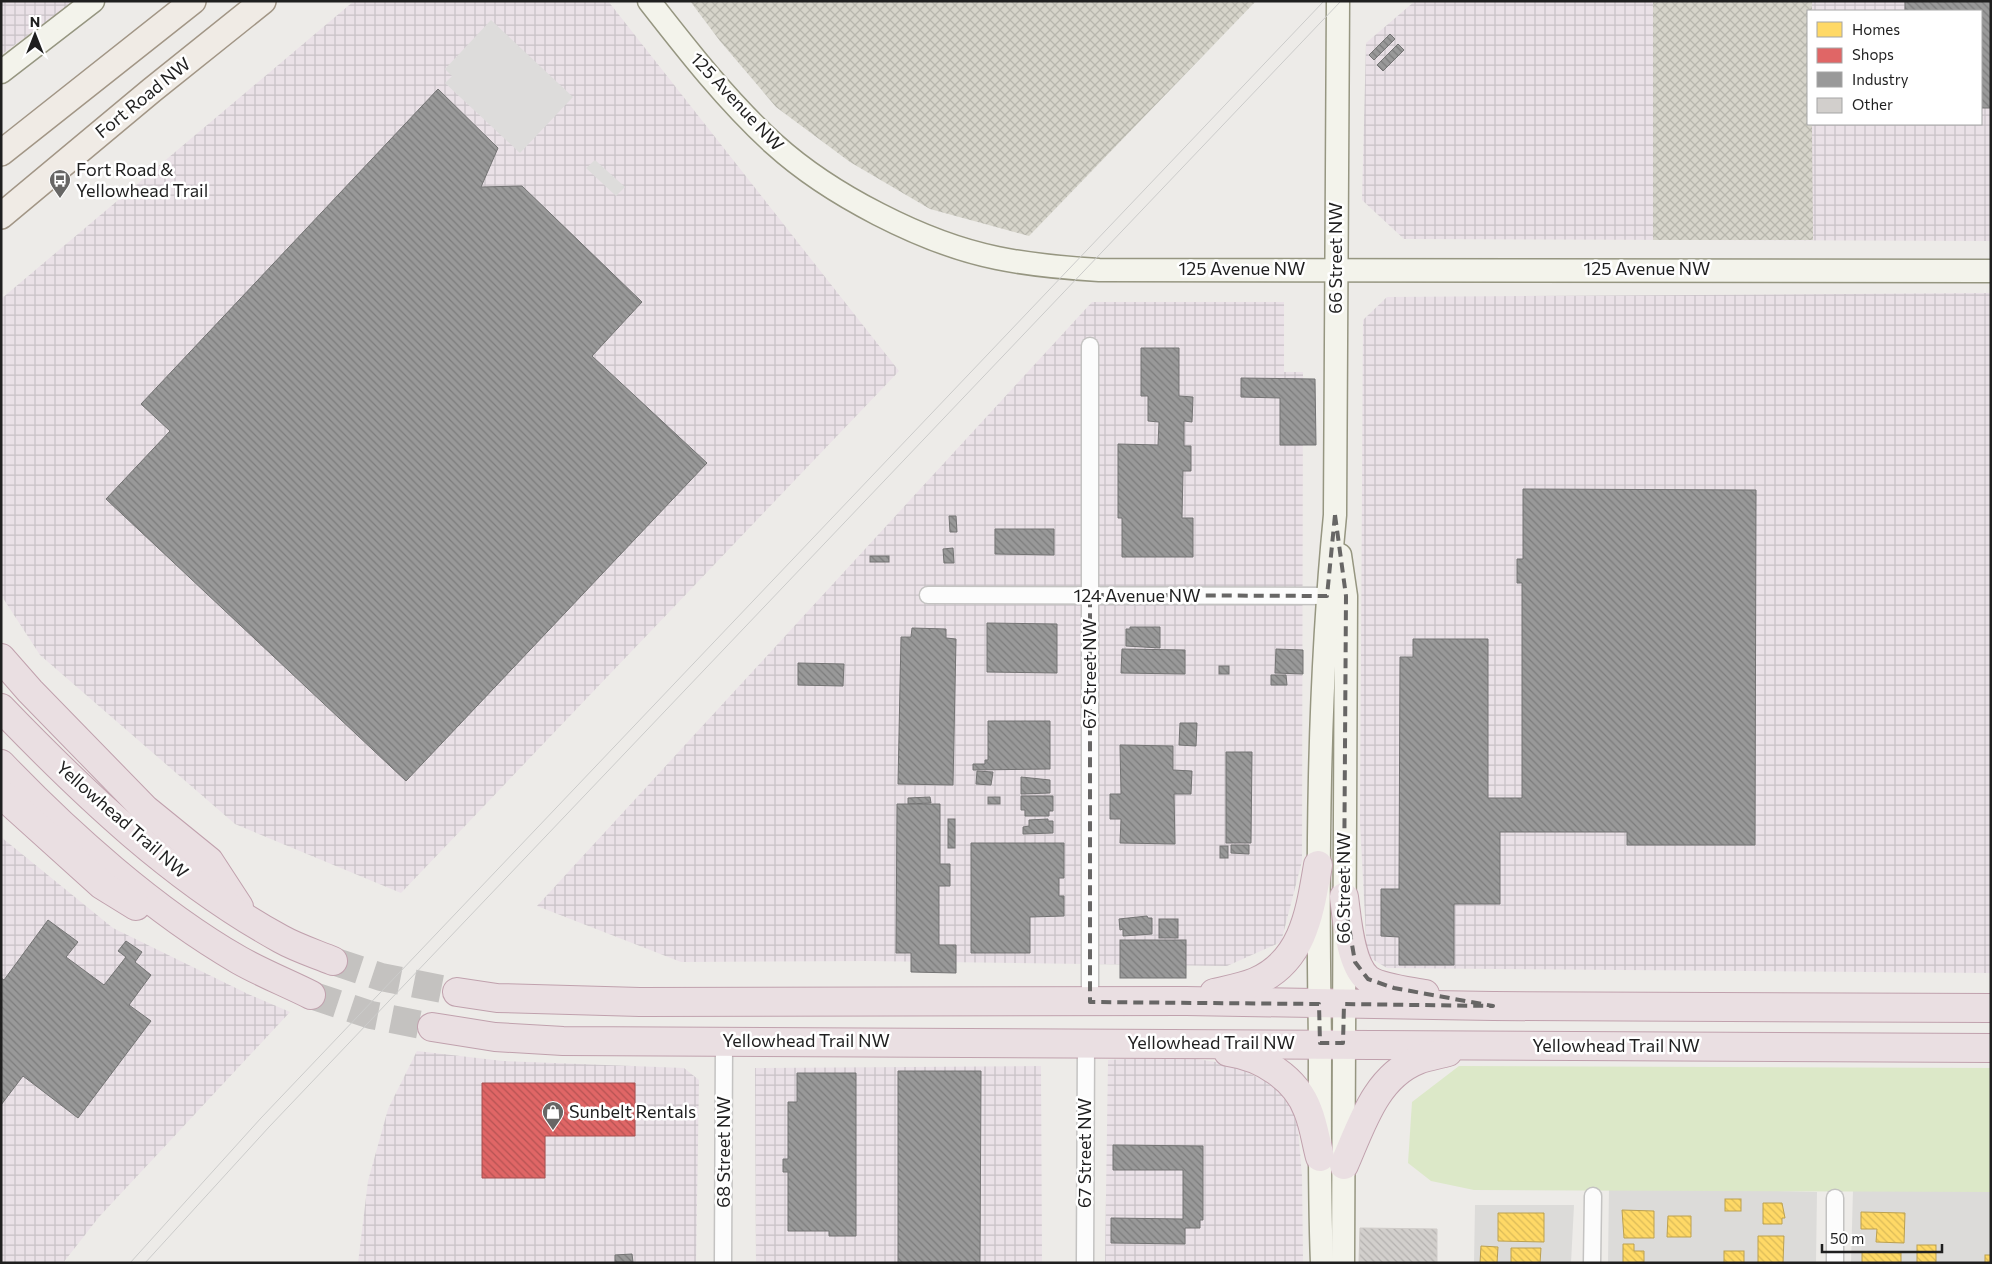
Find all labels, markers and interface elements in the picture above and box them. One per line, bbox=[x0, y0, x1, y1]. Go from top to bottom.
north arrow bbox=[10, 10, 60, 60]
legend bbox=[1807, 10, 1982, 125]
text: N bbox=[30, 13, 40, 30]
text: Homes bbox=[1852, 20, 1900, 38]
text: Shops bbox=[1852, 45, 1894, 63]
street label: 125 Avenue NW bbox=[686, 47, 789, 155]
street label: Fort Road NW bbox=[90, 52, 194, 142]
text: Industry bbox=[1852, 70, 1909, 88]
text: Other bbox=[1852, 95, 1893, 113]
place label: Fort Road & Yellowhead Trail bbox=[76, 158, 208, 201]
bus stop icon: Fort Road & Yellowhead Trail bbox=[48, 168, 72, 199]
street label: 66 Street NW bbox=[1324, 202, 1346, 314]
street label: 125 Avenue NW bbox=[1179, 257, 1305, 279]
street label: 125 Avenue NW bbox=[1584, 257, 1710, 279]
street label: 124 Avenue NW bbox=[1074, 584, 1201, 606]
street label: 67 Street NW bbox=[1078, 619, 1100, 729]
street label: Yellowhead Trail NW bbox=[52, 756, 193, 883]
street label: 66 Street NW bbox=[1332, 832, 1354, 944]
street label: Yellowhead Trail NW bbox=[722, 1029, 890, 1051]
street label: Yellowhead Trail NW bbox=[1127, 1031, 1295, 1053]
street label: Yellowhead Trail NW bbox=[1532, 1034, 1700, 1056]
street label: 68 Street NW bbox=[712, 1096, 734, 1208]
street label: 67 Street NW bbox=[1073, 1098, 1095, 1208]
shop icon: Sunbelt Rentals bbox=[541, 1100, 565, 1131]
place label: Sunbelt Rentals bbox=[569, 1100, 696, 1122]
scale bar bbox=[1822, 1222, 1942, 1254]
text: 50 m bbox=[1830, 1229, 1864, 1247]

